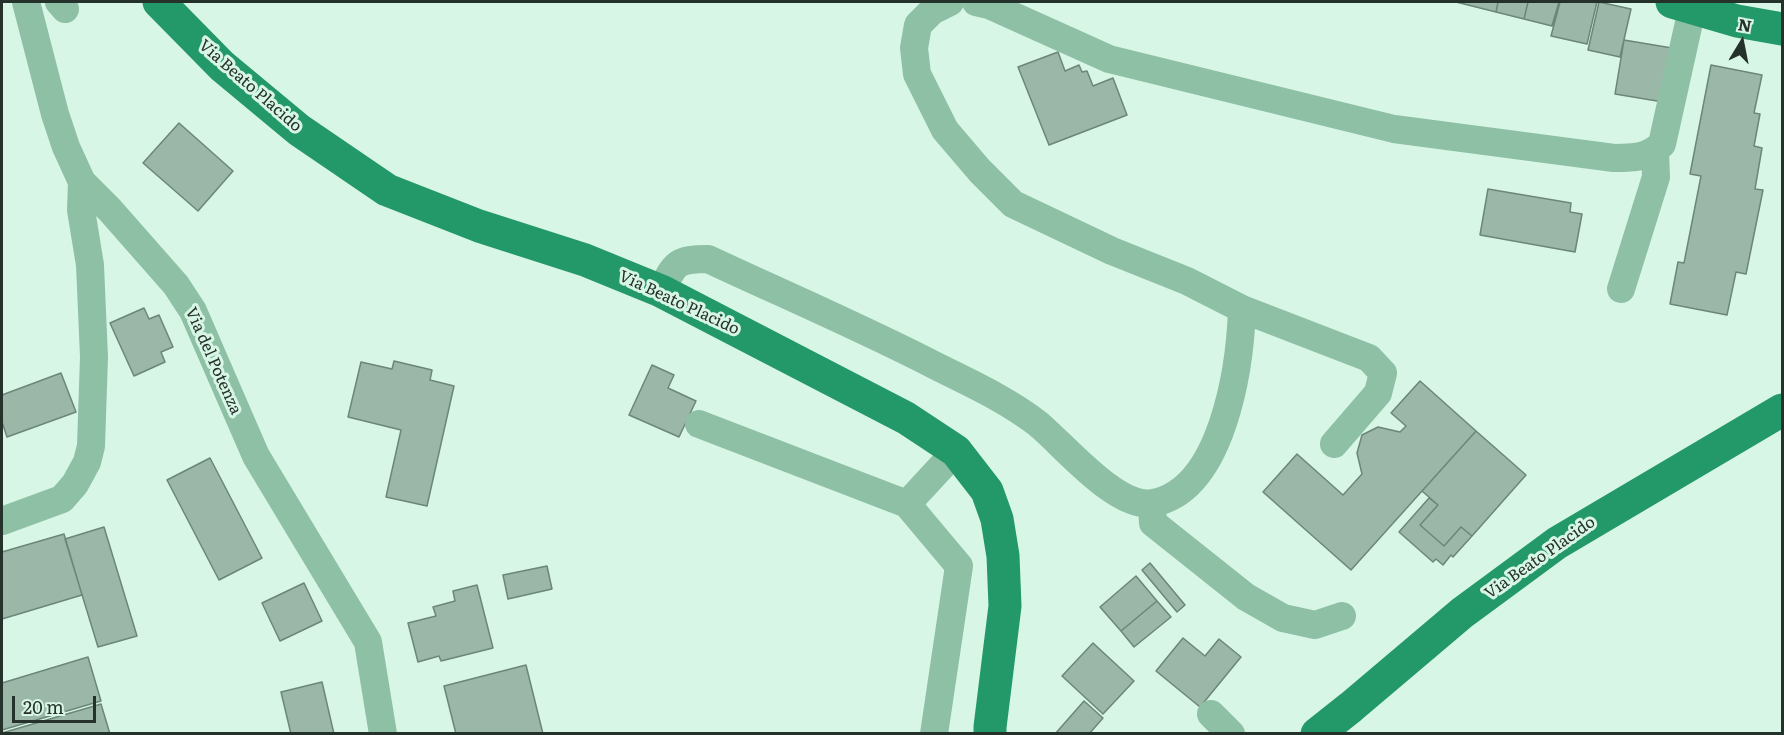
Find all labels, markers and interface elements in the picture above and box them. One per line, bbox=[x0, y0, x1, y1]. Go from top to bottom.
text: N bbox=[1736, 11, 1754, 37]
north arrow bbox=[1712, 12, 1772, 72]
street label: Via Beato Placido bbox=[194, 36, 306, 136]
street label: Via Beato Placido bbox=[616, 267, 742, 339]
street label: Via del Potenza bbox=[181, 304, 245, 418]
street label: Via Beato Placido bbox=[1481, 513, 1599, 603]
scale bar bbox=[15, 684, 99, 722]
text: 20 m bbox=[23, 693, 64, 720]

